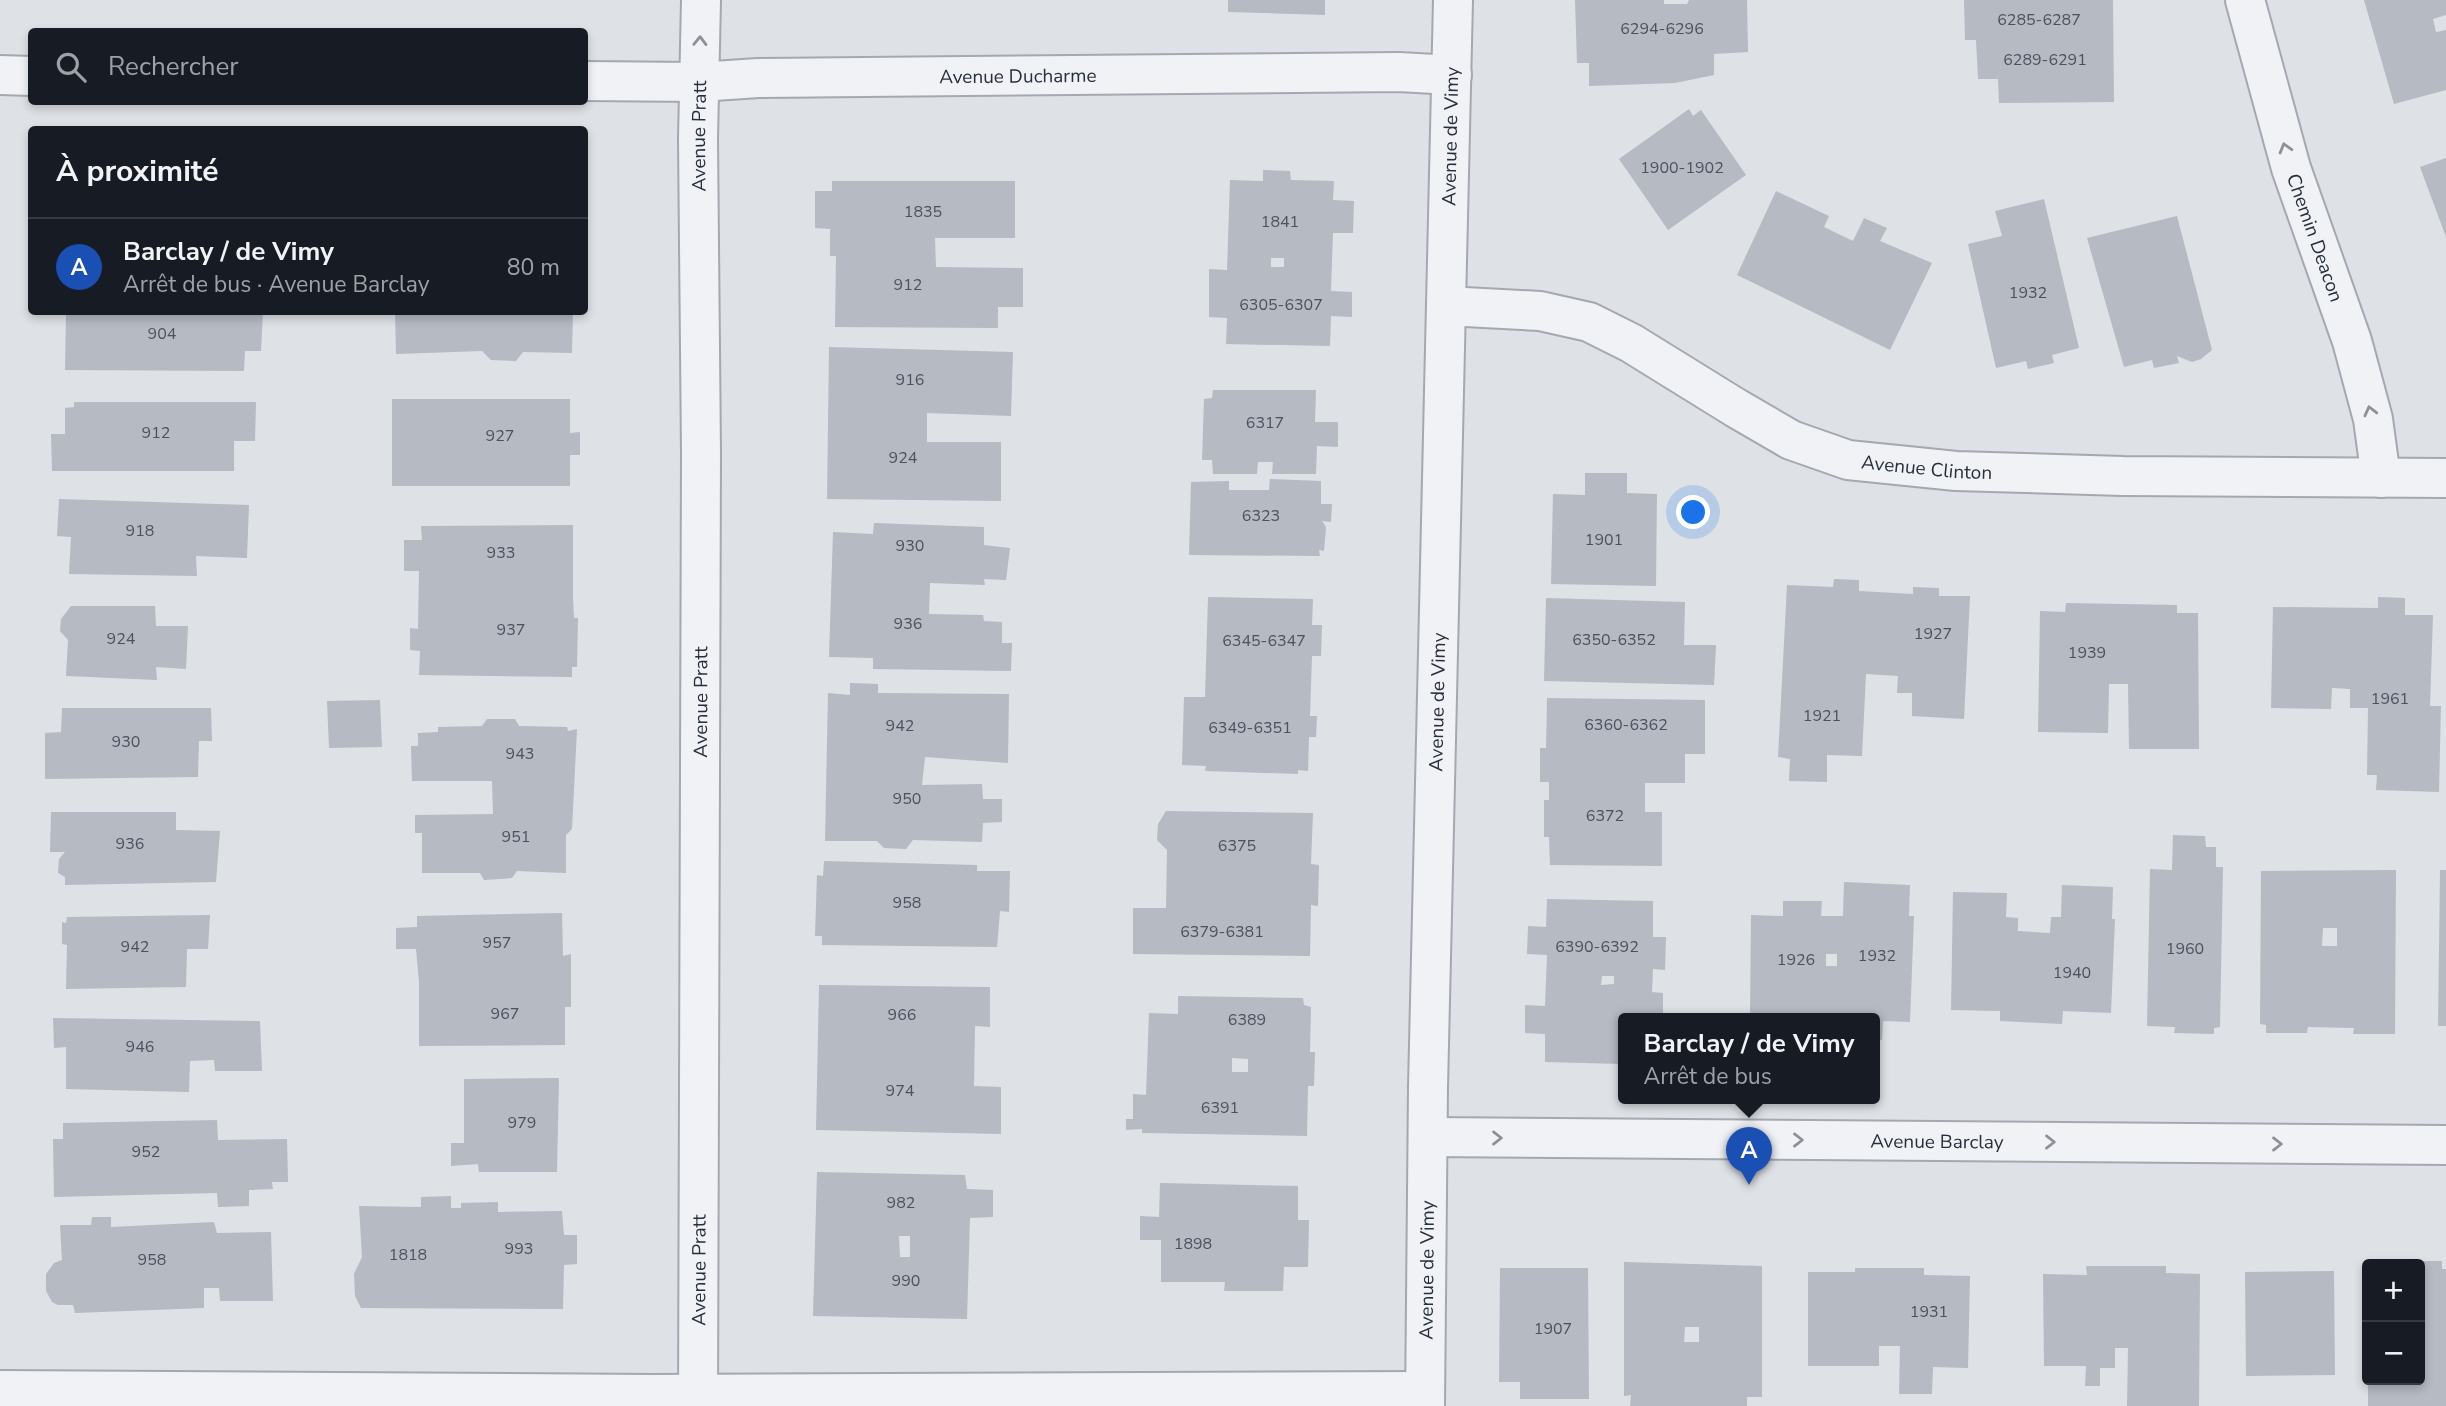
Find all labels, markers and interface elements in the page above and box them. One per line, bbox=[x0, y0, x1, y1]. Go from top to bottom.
house number: 6285-6287 bbox=[1997, 9, 2081, 31]
house number: 6294-6296 bbox=[1620, 18, 1704, 40]
search box bbox=[28, 28, 588, 105]
one-way arrow bbox=[692, 35, 708, 46]
icon: search bbox=[52, 48, 90, 86]
text: Rechercher bbox=[108, 49, 239, 84]
house number: 6289-6291 bbox=[2003, 49, 2087, 71]
street label: Avenue Ducharme bbox=[939, 63, 1097, 90]
street label: Avenue de Vimy bbox=[1436, 66, 1465, 206]
street label: Avenue Pratt bbox=[686, 80, 713, 192]
one-way arrow bbox=[2279, 142, 2293, 154]
text: À proximité bbox=[56, 151, 218, 192]
house number: 1900-1902 bbox=[1640, 157, 1724, 179]
street label: Chemin Deacon bbox=[2280, 170, 2349, 306]
house number: 1835 bbox=[904, 201, 942, 223]
house number: 1841 bbox=[1261, 211, 1299, 233]
text: Barclay / de Vimy bbox=[123, 234, 334, 269]
text: A bbox=[70, 252, 88, 283]
text: 80 m bbox=[507, 252, 560, 283]
text: Arrêt de bus · Avenue Barclay bbox=[123, 269, 430, 300]
house number: 912 bbox=[894, 274, 922, 296]
house number: 1932 bbox=[2009, 282, 2047, 304]
house number: 6305-6307 bbox=[1239, 294, 1323, 316]
house number: 904 bbox=[148, 323, 177, 345]
house number: 916 bbox=[896, 369, 924, 391]
one-way arrow bbox=[2364, 405, 2378, 417]
house number: 6317 bbox=[1246, 412, 1284, 434]
house number: 912 bbox=[142, 422, 170, 444]
house number: 927 bbox=[486, 425, 514, 447]
house number: 924 bbox=[889, 447, 918, 469]
street label: Avenue Clinton bbox=[1860, 449, 1993, 486]
your location bbox=[1676, 495, 1710, 529]
house number: 6323 bbox=[1242, 505, 1280, 527]
house number: 918 bbox=[126, 520, 154, 542]
house number: 1901 bbox=[1585, 529, 1623, 551]
house number: 930 bbox=[896, 535, 924, 557]
house number: 933 bbox=[487, 542, 515, 564]
house number: 936 bbox=[894, 613, 922, 635]
house number: 937 bbox=[497, 619, 525, 641]
house number: 1927 bbox=[1914, 623, 1952, 645]
house number: 924 bbox=[107, 628, 136, 650]
house number: 6350-6352 bbox=[1572, 629, 1656, 651]
house number: 6345-6347 bbox=[1222, 630, 1306, 652]
street label: Avenue de Vimy bbox=[1423, 632, 1452, 772]
house number: 1939 bbox=[2068, 642, 2106, 664]
street label: Avenue Pratt bbox=[688, 646, 714, 758]
house number: 1961 bbox=[2371, 688, 2409, 710]
house number: 1921 bbox=[1803, 705, 1841, 727]
house number: 6360-6362 bbox=[1584, 714, 1668, 736]
house number: 942 bbox=[886, 715, 914, 737]
house number: 6349-6351 bbox=[1208, 717, 1292, 739]
house number: 930 bbox=[112, 731, 140, 753]
house number: 943 bbox=[506, 743, 534, 765]
house number: 950 bbox=[893, 788, 921, 810]
house number: 6372 bbox=[1586, 805, 1624, 827]
house number: 951 bbox=[502, 826, 530, 848]
house number: 936 bbox=[116, 833, 144, 855]
house number: 6375 bbox=[1218, 835, 1256, 857]
house number: 958 bbox=[893, 892, 921, 914]
house number: 6379-6381 bbox=[1180, 921, 1264, 943]
house number: 957 bbox=[483, 932, 511, 954]
house number: 942 bbox=[121, 936, 149, 958]
house number: 6390-6392 bbox=[1555, 936, 1639, 958]
house number: 1960 bbox=[2166, 938, 2204, 960]
house number: 1932 bbox=[1858, 945, 1896, 967]
house number: 1926 bbox=[1777, 949, 1815, 971]
house number: 1940 bbox=[2053, 962, 2091, 984]
house number: 967 bbox=[491, 1003, 519, 1025]
house number: 966 bbox=[888, 1004, 916, 1026]
house number: 6389 bbox=[1228, 1009, 1266, 1031]
popup bbox=[1618, 1013, 1880, 1104]
text: Barclay / de Vimy bbox=[1644, 1026, 1854, 1061]
house number: 946 bbox=[126, 1036, 154, 1058]
text: Arrêt de bus bbox=[1644, 1061, 1772, 1092]
house number: 974 bbox=[886, 1080, 915, 1102]
house number: 6391 bbox=[1201, 1097, 1239, 1119]
house number: 979 bbox=[508, 1112, 536, 1134]
pin: A bbox=[1726, 1127, 1772, 1185]
street label: Avenue Barclay bbox=[1870, 1128, 2004, 1156]
one-way arrow bbox=[1492, 1130, 1502, 1146]
one-way arrow bbox=[1793, 1132, 1803, 1148]
one-way arrow bbox=[2045, 1134, 2055, 1150]
one-way arrow bbox=[2272, 1136, 2283, 1152]
house number: 952 bbox=[132, 1141, 160, 1163]
house number: 982 bbox=[887, 1192, 915, 1214]
street label: Avenue de Vimy bbox=[1414, 1200, 1441, 1340]
street label: Avenue Pratt bbox=[686, 1214, 713, 1326]
house number: 1898 bbox=[1174, 1233, 1212, 1255]
house number: 993 bbox=[505, 1238, 533, 1260]
house number: 1818 bbox=[389, 1244, 427, 1266]
house number: 958 bbox=[138, 1249, 166, 1271]
map controls bbox=[2362, 1259, 2425, 1385]
button: + bbox=[2362, 1259, 2425, 1322]
house number: 990 bbox=[892, 1270, 920, 1292]
house number: 1931 bbox=[1910, 1301, 1948, 1323]
house number: 1907 bbox=[1534, 1318, 1572, 1340]
button: − bbox=[2362, 1322, 2425, 1385]

